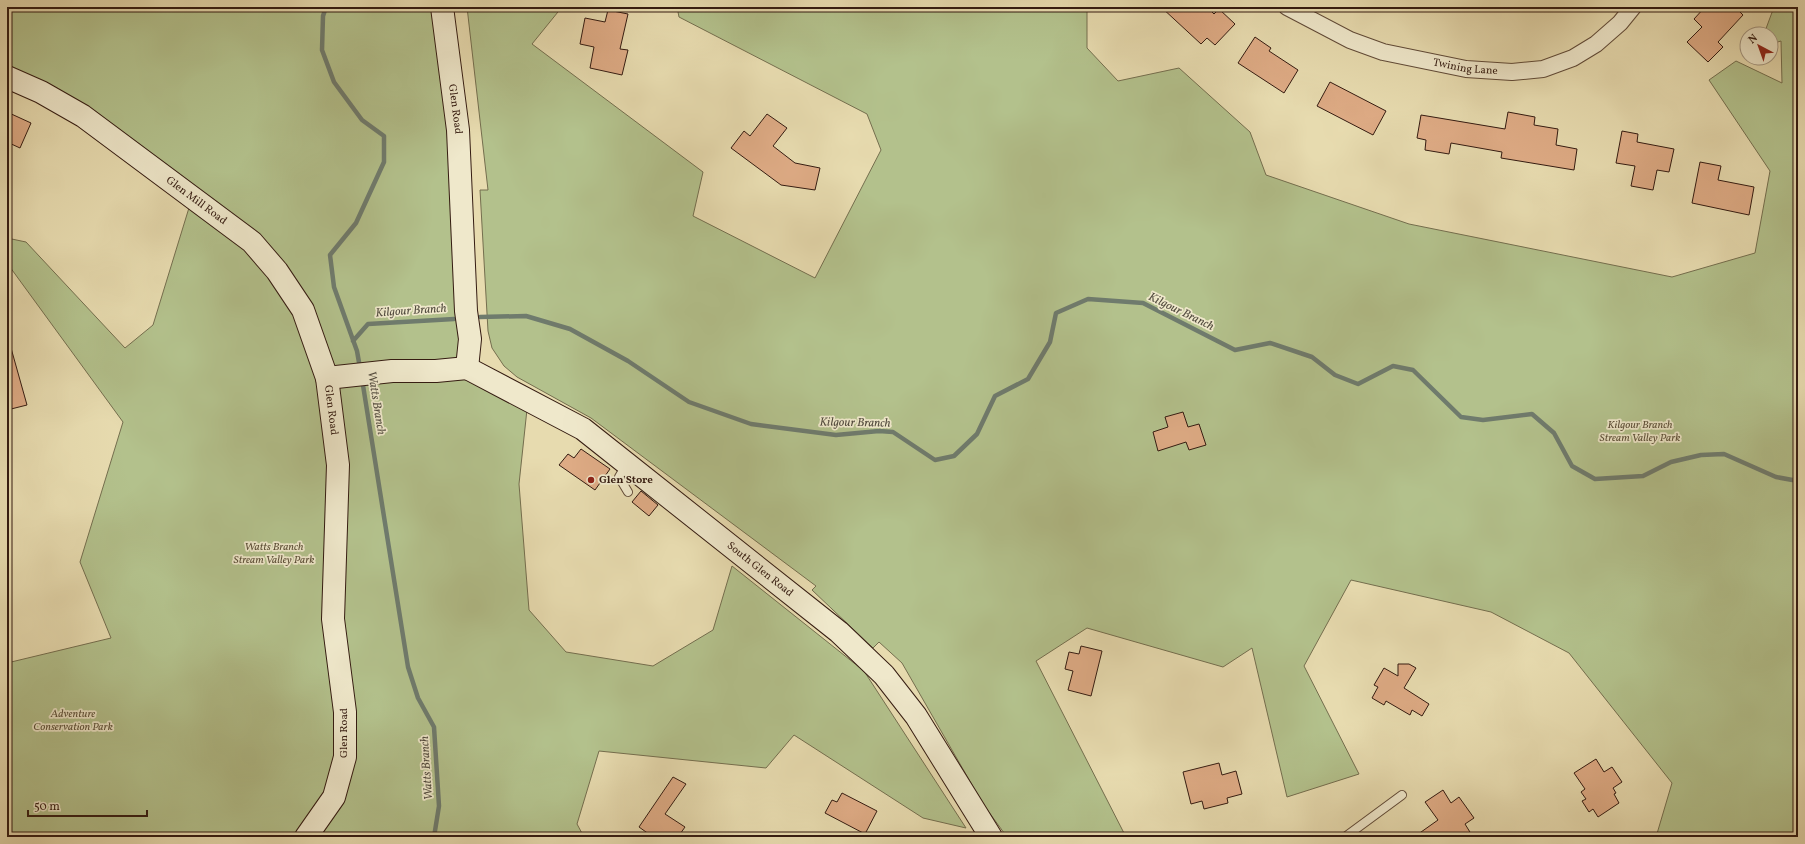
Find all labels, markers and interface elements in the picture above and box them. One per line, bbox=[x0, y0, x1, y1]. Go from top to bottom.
north arrow bbox=[1739, 26, 1779, 66]
text: N bbox=[1745, 31, 1761, 48]
street label: Twining Lane bbox=[1431, 55, 1498, 79]
street label: Glen Road bbox=[445, 83, 466, 134]
street label: Glen Mill Road bbox=[163, 173, 230, 228]
water label: Kilgour Branch bbox=[1146, 289, 1217, 335]
water label: Kilgour Branch bbox=[375, 301, 447, 321]
water label: Watts Branch bbox=[363, 370, 389, 436]
street label: Glen Road bbox=[320, 384, 342, 436]
water label: Kilgour Branch bbox=[819, 414, 891, 432]
park label: Kilgour Branch Stream Valley Park bbox=[1600, 418, 1680, 446]
place label: Glen Store bbox=[599, 473, 653, 488]
marker: Glen Store bbox=[586, 475, 596, 485]
street label: South Glen Road bbox=[724, 538, 796, 600]
park label: Watts Branch Stream Valley Park bbox=[234, 540, 314, 568]
park label: Adventure Conservation Park bbox=[33, 707, 113, 735]
street label: Glen Road bbox=[337, 708, 352, 758]
water label: Watts Branch bbox=[417, 735, 437, 801]
scale bar bbox=[28, 792, 147, 818]
text: 50 m bbox=[34, 799, 60, 815]

